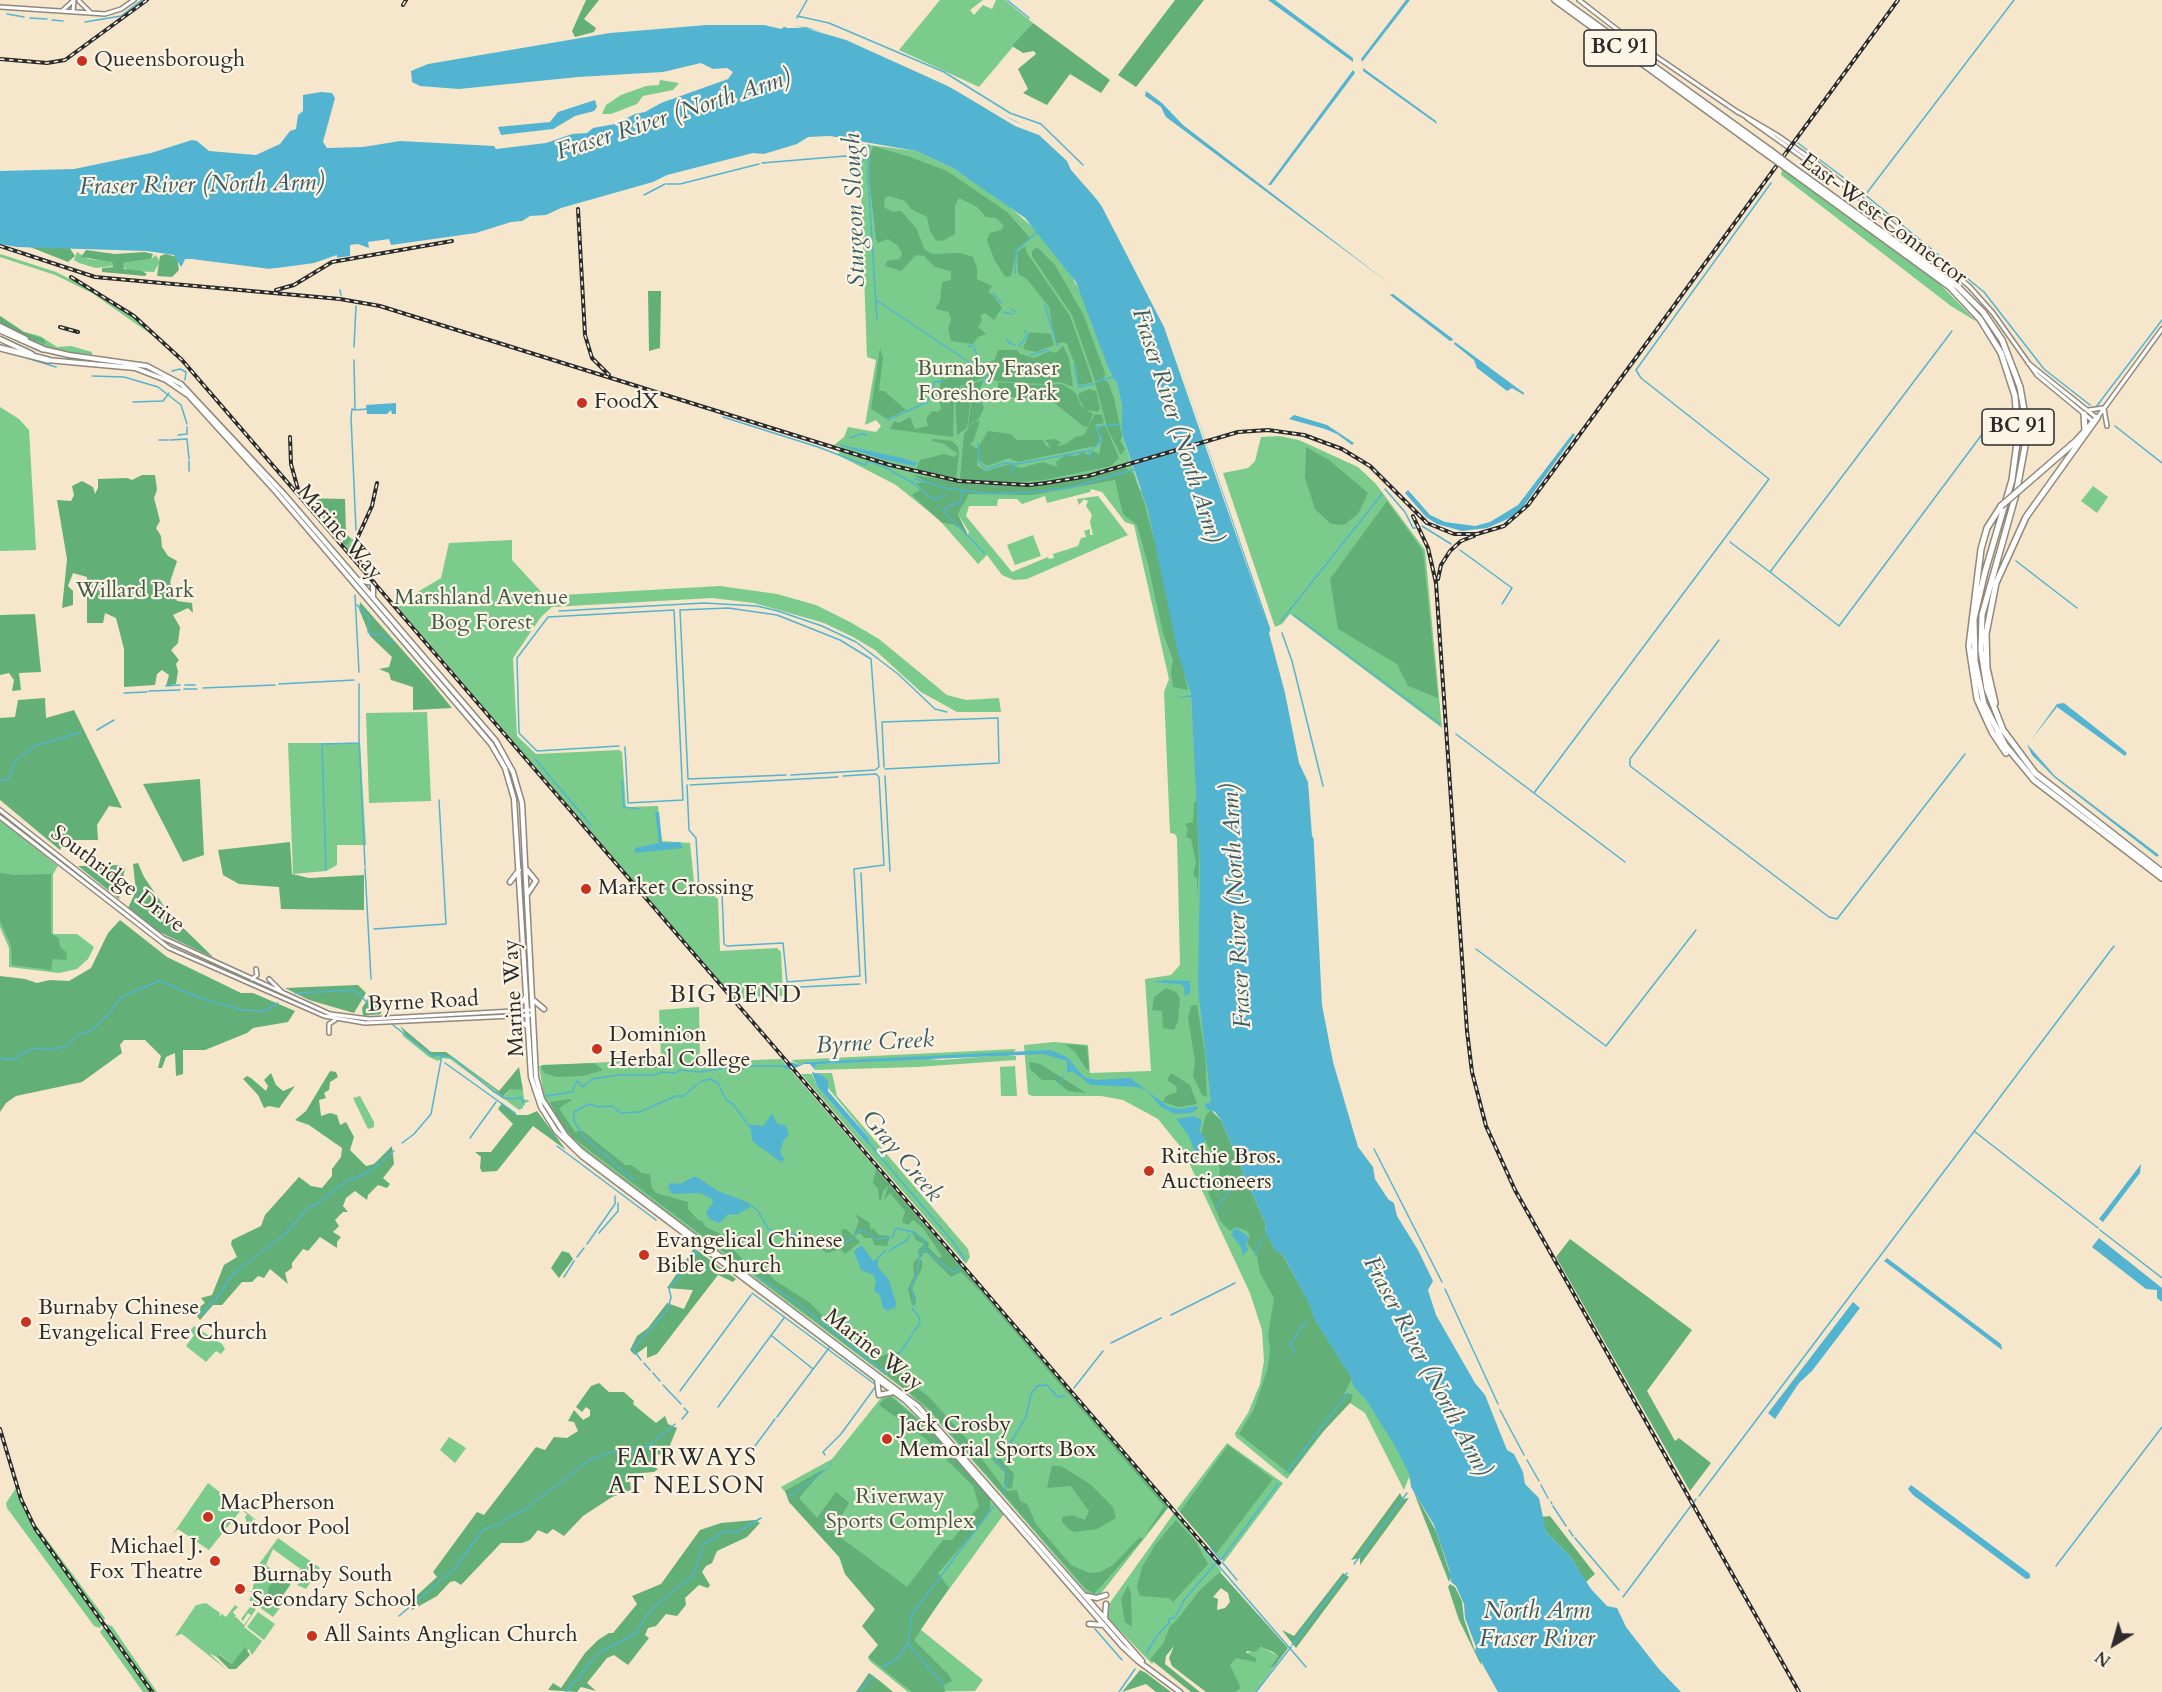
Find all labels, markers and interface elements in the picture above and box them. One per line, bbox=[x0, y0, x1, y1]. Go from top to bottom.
road number: BC 91 bbox=[1584, 30, 1656, 66]
place label: Queensborough bbox=[94, 48, 245, 74]
marker: Queensborough bbox=[75, 54, 89, 68]
water label: Fraser River (North Arm) bbox=[553, 64, 795, 168]
water label: Sturgeon Slough bbox=[839, 132, 873, 288]
street label: East-West Connector bbox=[1794, 149, 1972, 291]
water label: Fraser River (North Arm) bbox=[79, 169, 325, 203]
water label: Fraser River (North Arm) bbox=[1124, 305, 1228, 547]
park label: Burnaby Fraser Foreshore Park bbox=[917, 357, 1059, 408]
place label: FoodX bbox=[594, 390, 659, 416]
marker: FoodX bbox=[575, 396, 589, 410]
road number: BC 91 bbox=[1982, 409, 2054, 445]
street label: Marine Way bbox=[290, 480, 388, 586]
park label: Willard Park bbox=[75, 579, 195, 605]
park label: Marshland Avenue Bog Forest bbox=[394, 586, 568, 638]
water label: Fraser River (North Arm) bbox=[1217, 783, 1259, 1029]
street label: Southridge Drive bbox=[45, 821, 189, 939]
place label: Market Crossing bbox=[598, 876, 753, 902]
marker: Market Crossing bbox=[579, 882, 593, 896]
street label: Marine Way bbox=[499, 938, 531, 1058]
district label: BIG BEND bbox=[669, 982, 803, 1010]
street label: Byrne Road bbox=[367, 987, 479, 1019]
place label: Dominion Herbal College bbox=[609, 1023, 750, 1074]
water label: Byrne Creek bbox=[815, 1027, 935, 1061]
marker: Dominion Herbal College bbox=[590, 1042, 604, 1056]
water label: Gray Creek bbox=[854, 1105, 948, 1209]
place label: Ritchie Bros. Auctioneers bbox=[1161, 1145, 1281, 1196]
marker: Ritchie Bros. Auctioneers bbox=[1142, 1164, 1156, 1178]
place label: Evangelical Chinese Bible Church bbox=[656, 1229, 843, 1280]
marker: Evangelical Chinese Bible Church bbox=[637, 1248, 651, 1262]
water label: Fraser River (North Arm) bbox=[1356, 1252, 1496, 1482]
place label: Burnaby Chinese Evangelical Free Church bbox=[38, 1296, 267, 1348]
street label: Marine Way bbox=[818, 1304, 928, 1398]
marker: Burnaby Chinese Evangelical Free Church bbox=[19, 1315, 33, 1329]
place label: Jack Crosby Memorial Sports Box bbox=[899, 1413, 1096, 1464]
marker: Jack Crosby Memorial Sports Box bbox=[880, 1432, 894, 1446]
district label: FAIRWAYS AT NELSON bbox=[608, 1445, 766, 1501]
park label: Riverway Sports Complex bbox=[826, 1485, 974, 1536]
place label: MacPherson Outdoor Pool bbox=[220, 1491, 350, 1542]
marker: MacPherson Outdoor Pool bbox=[201, 1510, 215, 1524]
place label: Michael J. Fox Theatre bbox=[89, 1535, 203, 1586]
marker: Michael J. Fox Theatre bbox=[208, 1554, 222, 1568]
place label: Burnaby South Secondary School bbox=[252, 1563, 417, 1615]
marker: Burnaby South Secondary School bbox=[233, 1582, 247, 1596]
water label: North Arm Fraser River bbox=[1479, 1598, 1595, 1654]
north arrow bbox=[2084, 1614, 2144, 1674]
place label: All Saints Anglican Church bbox=[324, 1623, 578, 1649]
marker: All Saints Anglican Church bbox=[305, 1629, 319, 1643]
text: N bbox=[2091, 1645, 2115, 1671]

